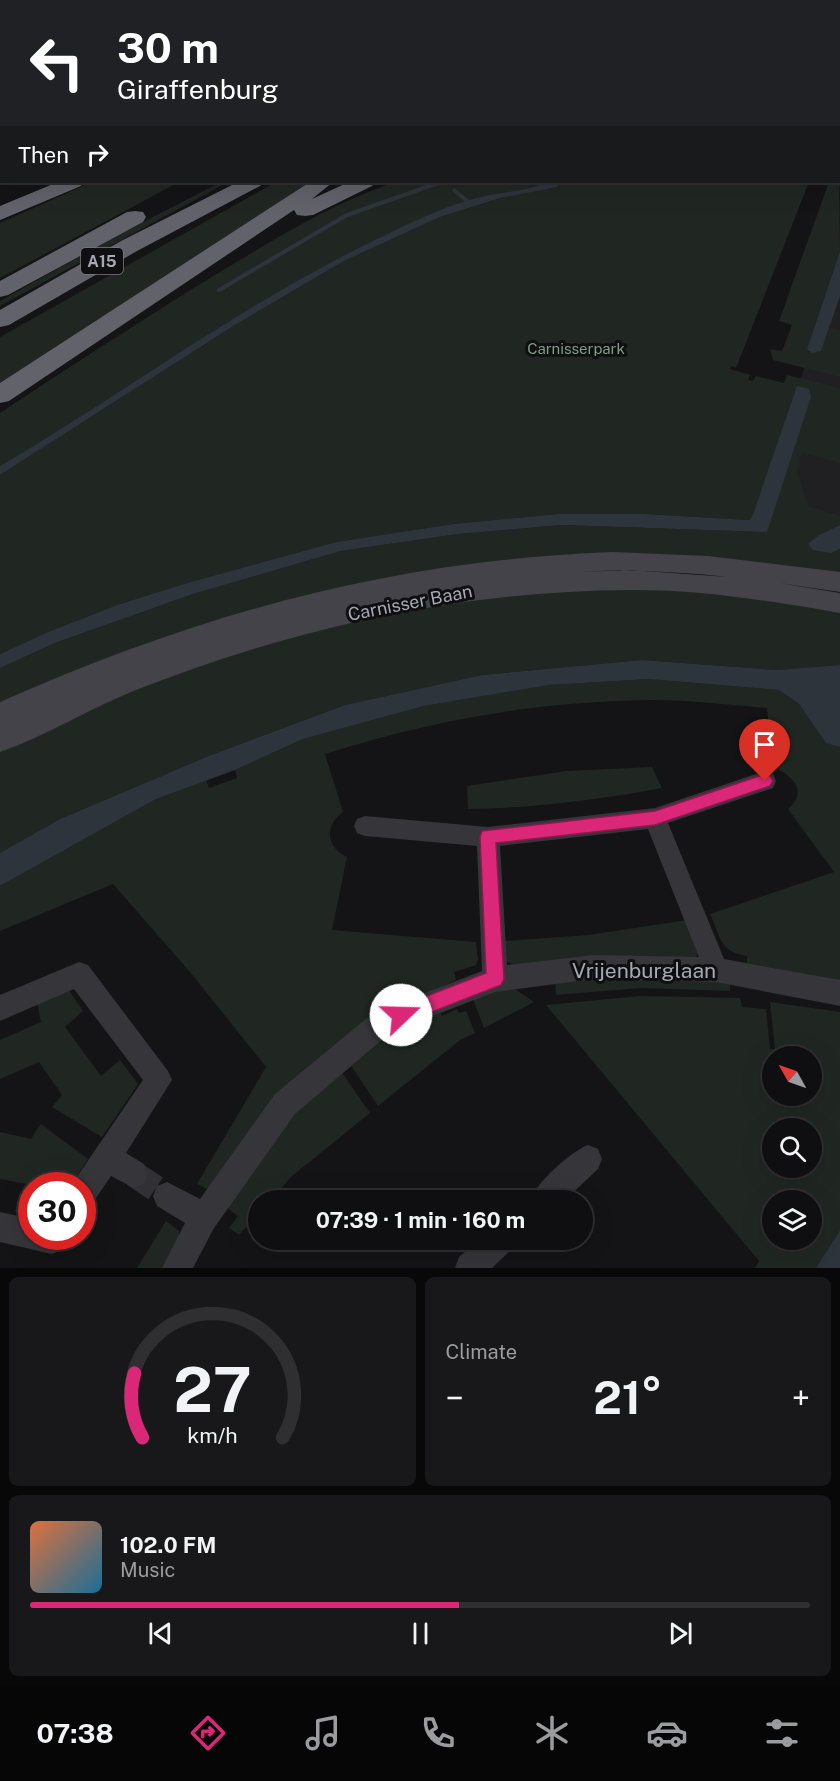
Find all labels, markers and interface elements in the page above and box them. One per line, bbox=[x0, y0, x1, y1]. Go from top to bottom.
text: 30 m bbox=[117, 23, 219, 72]
icon: left bbox=[18, 24, 96, 102]
text: Giraffenburg bbox=[117, 73, 278, 105]
icon: right bbox=[81, 138, 114, 171]
text: Then bbox=[18, 142, 69, 168]
road number: A15 bbox=[81, 248, 123, 274]
park label: Carnisserpark bbox=[527, 340, 625, 357]
street label: Carnisser Baan bbox=[346, 580, 474, 625]
pin bbox=[739, 719, 790, 781]
icon: arrive bbox=[748, 728, 781, 761]
street label: Vrijenburglaan bbox=[572, 958, 716, 983]
position arrow bbox=[369, 983, 433, 1047]
north arrow bbox=[762, 1046, 822, 1106]
map controls bbox=[762, 1046, 822, 1250]
button: search bbox=[762, 1118, 822, 1178]
speed limit sign: 30 bbox=[18, 1172, 96, 1250]
button: layers bbox=[762, 1190, 822, 1250]
text: 07:39 · 1 min · 160 m bbox=[316, 1207, 525, 1233]
text: Climate bbox=[446, 1340, 517, 1364]
text: 27 bbox=[173, 1353, 252, 1426]
text: 21° bbox=[593, 1371, 662, 1424]
text: − bbox=[446, 1379, 464, 1417]
text: + bbox=[792, 1379, 810, 1417]
text: km/h bbox=[187, 1424, 237, 1449]
text: 102.0 FM bbox=[120, 1532, 216, 1558]
text: Music bbox=[120, 1558, 175, 1582]
icon: previous bbox=[144, 1617, 177, 1650]
icon: pause bbox=[404, 1617, 437, 1650]
icon: next bbox=[664, 1617, 697, 1650]
icon: directions bbox=[187, 1712, 229, 1754]
icon: music bbox=[302, 1712, 344, 1754]
icon: phone bbox=[417, 1712, 459, 1754]
icon: climate bbox=[531, 1712, 573, 1754]
icon: car bbox=[646, 1712, 688, 1754]
icon: filters bbox=[761, 1712, 803, 1754]
text: 07:38 bbox=[36, 1717, 114, 1749]

